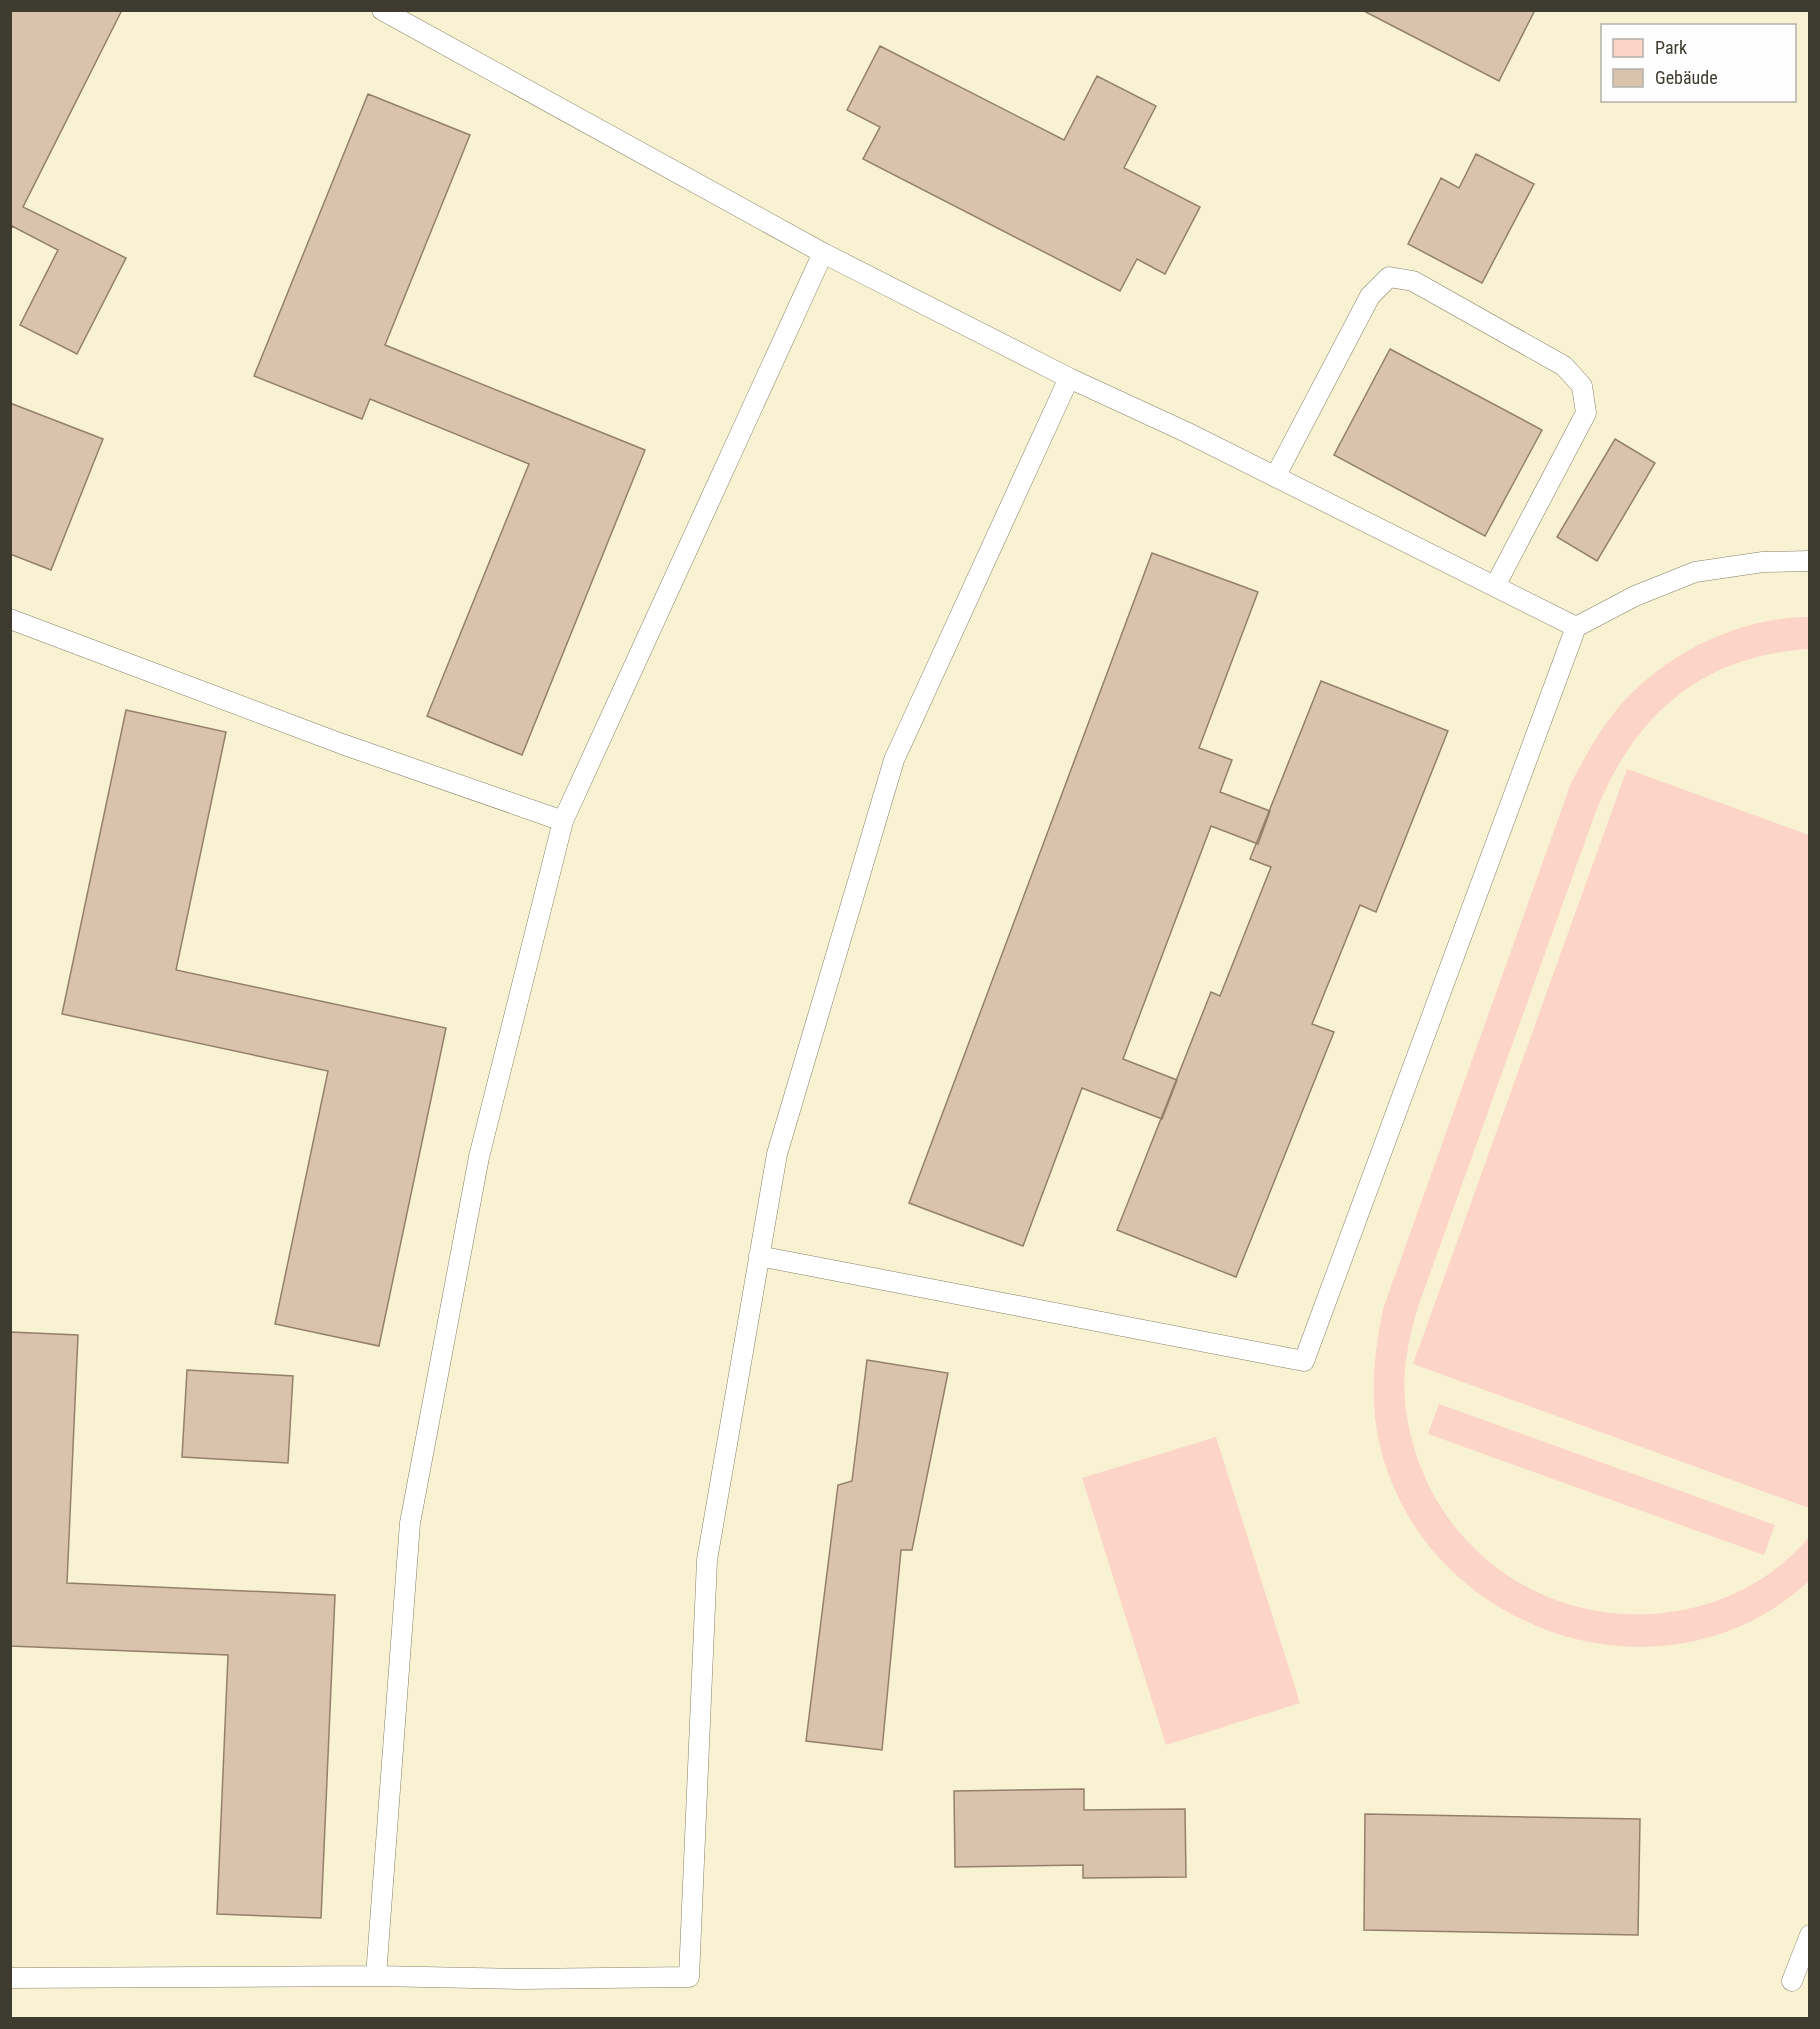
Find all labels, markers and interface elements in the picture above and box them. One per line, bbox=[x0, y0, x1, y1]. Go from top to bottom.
legend bbox=[1601, 24, 1796, 102]
text: Park bbox=[1655, 37, 1687, 58]
text: Gebäude bbox=[1655, 67, 1718, 88]

